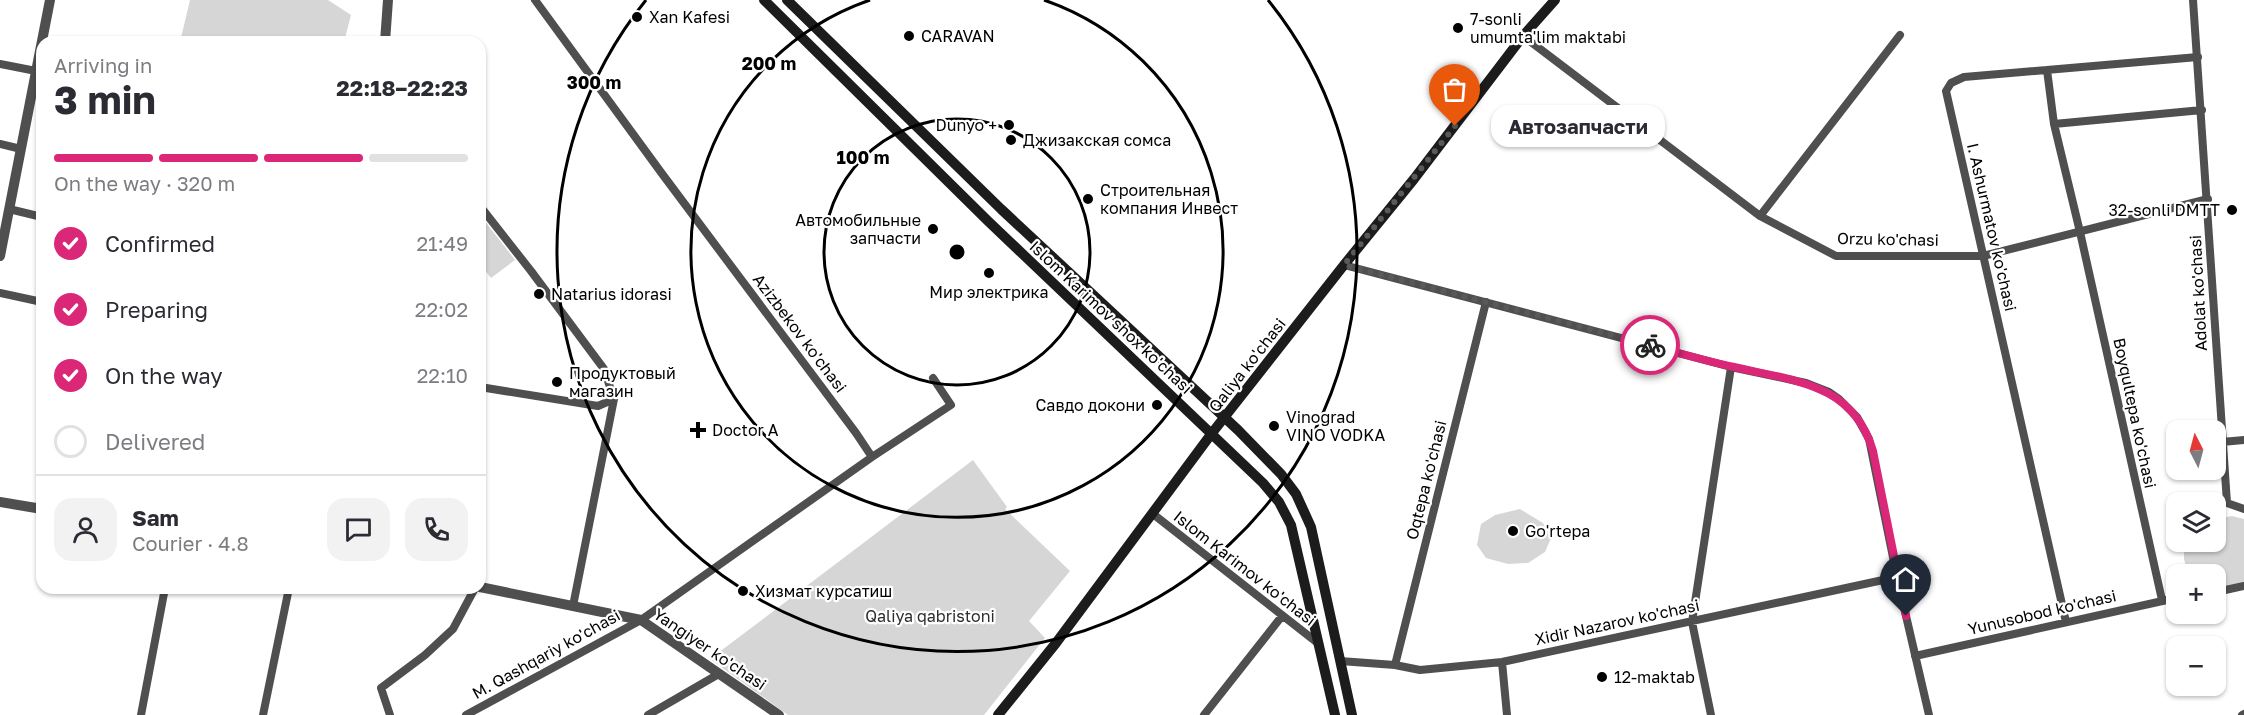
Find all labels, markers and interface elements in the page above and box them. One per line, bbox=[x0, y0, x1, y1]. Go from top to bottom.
place label: Xan Kafesi bbox=[649, 7, 730, 27]
place label: 7-sonli umumta'lim maktabi bbox=[1470, 9, 1626, 47]
marker: Xan Kafesi bbox=[630, 10, 644, 24]
marker: 7-sonli umumta'lim maktabi bbox=[1451, 21, 1465, 35]
place label: CARAVAN bbox=[921, 26, 995, 46]
marker: CARAVAN bbox=[902, 29, 916, 43]
text: 200 m bbox=[742, 52, 796, 74]
text: Arriving in bbox=[54, 53, 152, 77]
pin bbox=[1429, 64, 1480, 126]
text: 300 m bbox=[567, 71, 621, 93]
icon: bag bbox=[1438, 73, 1471, 106]
text: 22:18–22:23 bbox=[336, 74, 468, 101]
text: 3 min bbox=[54, 76, 156, 123]
callout: Автозапчасти bbox=[1491, 105, 1665, 147]
text: Автозапчасти bbox=[1508, 114, 1648, 138]
place label: Dunyo + bbox=[936, 115, 997, 135]
marker: Dunyo + bbox=[1002, 118, 1016, 132]
place label: Джизакская сомса bbox=[1023, 130, 1171, 150]
marker: Джизакская сомса bbox=[1004, 133, 1018, 147]
street label: I. Ashurmatov ko'chasi bbox=[1963, 141, 2021, 313]
text: 100 m bbox=[837, 146, 889, 168]
text: On the way · 320 m bbox=[54, 171, 235, 195]
place label: Строительная компания Инвест bbox=[1100, 180, 1238, 218]
marker: Строительная компания Инвест bbox=[1081, 192, 1095, 206]
place label: 32-sonli DMTT bbox=[2109, 200, 2220, 220]
marker: 32-sonli DMTT bbox=[2225, 203, 2239, 217]
place label: Автомобильные запчасти bbox=[795, 210, 921, 248]
marker: Автомобильные запчасти bbox=[926, 222, 940, 236]
icon: check bbox=[54, 227, 87, 260]
street label: Orzu ko'chasi bbox=[1837, 228, 1939, 250]
text: Confirmed bbox=[105, 230, 215, 257]
text: 21:49 bbox=[416, 231, 468, 255]
street label: Adolat ko'chasi bbox=[2185, 234, 2211, 352]
street label: Islom Karimov shox ko'chasi bbox=[1025, 236, 1197, 398]
centre of rings bbox=[947, 242, 967, 262]
marker: Мир электрика bbox=[982, 266, 996, 280]
street label: Azizbekov ko'chasi bbox=[749, 270, 851, 396]
place label: Мир электрика bbox=[929, 282, 1049, 302]
place label: Natarius idorasi bbox=[551, 284, 672, 304]
marker: Natarius idorasi bbox=[532, 287, 546, 301]
icon: check bbox=[54, 293, 87, 326]
text: Preparing bbox=[105, 296, 208, 323]
text: 22:02 bbox=[415, 297, 468, 321]
street label: Qaliya ko'chasi bbox=[1204, 314, 1290, 416]
courier bbox=[1620, 315, 1680, 375]
icon: bike bbox=[1634, 329, 1667, 362]
street label: Boyqultepa ko'chasi bbox=[2109, 336, 2161, 490]
icon: check bbox=[54, 359, 87, 392]
text: On the way bbox=[105, 362, 223, 389]
text: 22:10 bbox=[417, 363, 468, 387]
place label: Продуктовый магазин bbox=[569, 363, 676, 401]
marker: Продуктовый магазин bbox=[550, 375, 564, 389]
place label: Савдо докони bbox=[1035, 395, 1145, 415]
marker: Савдо докони bbox=[1150, 398, 1164, 412]
place label: Vinograd VINO VODKA bbox=[1286, 407, 1386, 445]
street label: Oqtepa ko'chasi bbox=[1402, 418, 1450, 542]
marker: Vinograd VINO VODKA bbox=[1267, 419, 1281, 433]
place label: Doctor A bbox=[712, 420, 779, 440]
north arrow bbox=[2166, 420, 2226, 480]
map controls bbox=[2166, 420, 2226, 696]
marker: Doctor A bbox=[689, 421, 707, 439]
text: Delivered bbox=[105, 428, 205, 455]
button: layers bbox=[2166, 492, 2226, 552]
button: person bbox=[54, 498, 117, 561]
button: chat bbox=[327, 498, 390, 561]
button: phone bbox=[405, 498, 468, 561]
text: Sam bbox=[132, 504, 179, 531]
street label: Islom Karimov ko'chasi bbox=[1170, 506, 1320, 630]
place label: Go'rtepa bbox=[1525, 521, 1590, 541]
marker: Go'rtepa bbox=[1506, 524, 1520, 538]
text: Courier · 4.8 bbox=[132, 531, 249, 555]
pin bbox=[1880, 554, 1931, 616]
icon: home bbox=[1889, 563, 1922, 596]
button: + bbox=[2166, 564, 2226, 624]
place label: Хизмат курсатиш bbox=[755, 581, 892, 601]
marker: Хизмат курсатиш bbox=[736, 584, 750, 598]
street label: Yunusobod ko'chasi bbox=[1966, 585, 2118, 639]
street label: Xidir Nazarov ko'chasi bbox=[1533, 595, 1701, 649]
street label: Yangiyer ko'chasi bbox=[650, 604, 770, 694]
street label: M. Qashqariy ko'chasi bbox=[469, 605, 623, 703]
park label: Qaliya qabristoni bbox=[865, 606, 995, 626]
button: − bbox=[2166, 636, 2226, 696]
place label: 12-maktab bbox=[1614, 667, 1695, 687]
marker: 12-maktab bbox=[1595, 670, 1609, 684]

